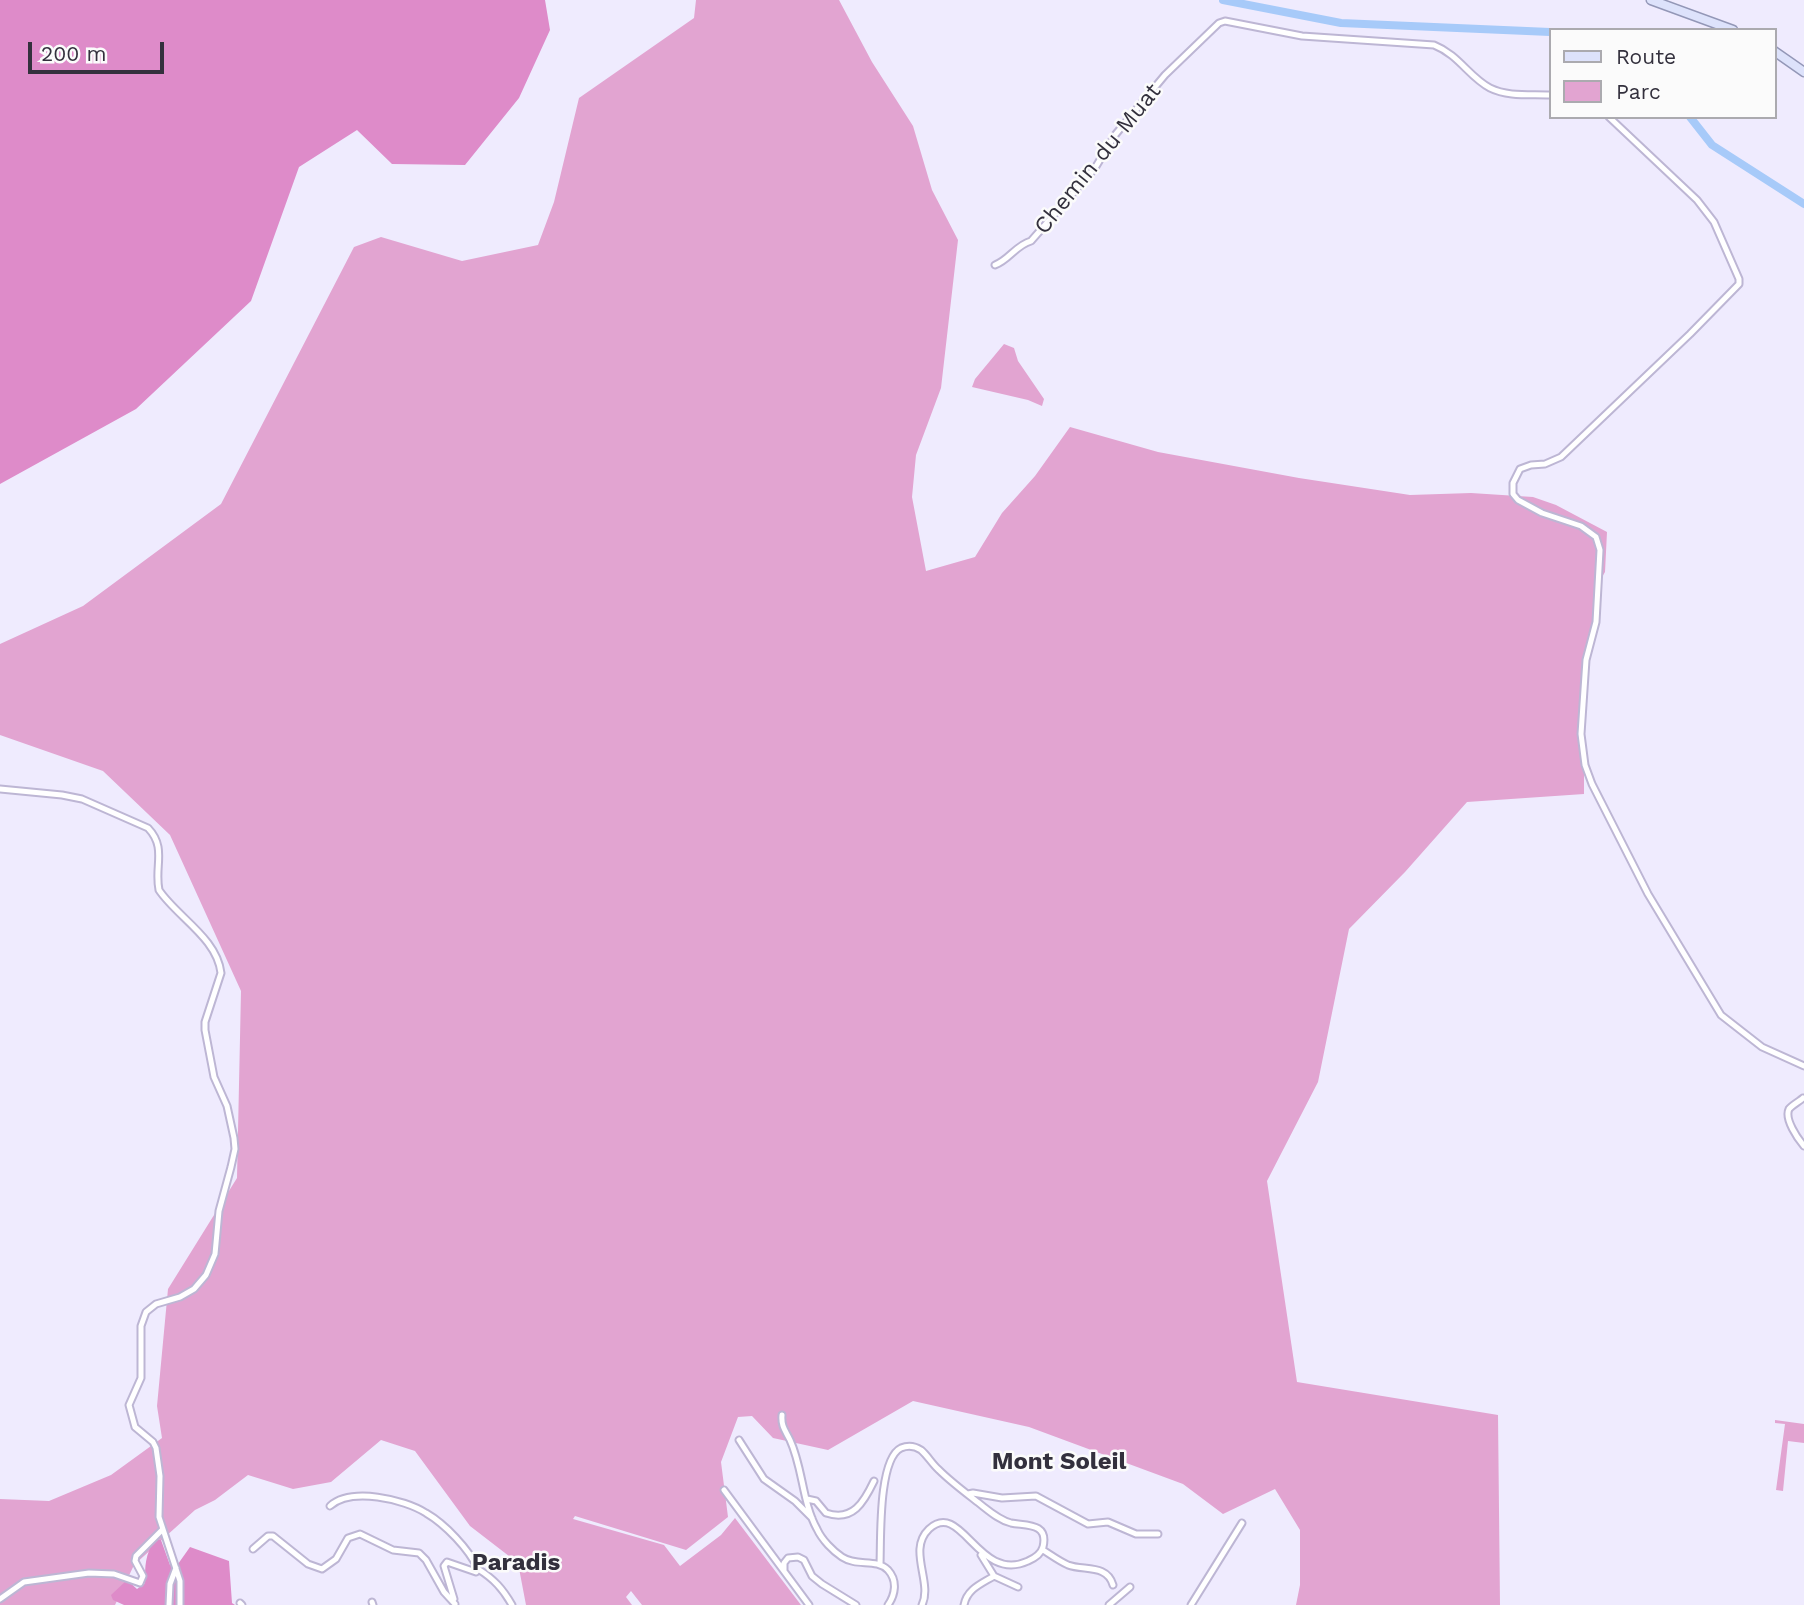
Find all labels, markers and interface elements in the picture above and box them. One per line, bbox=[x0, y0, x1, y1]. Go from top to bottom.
scale bar bbox=[32, 28, 168, 72]
legend bbox=[1548, 28, 1776, 119]
text: 200 m bbox=[41, 41, 107, 66]
text: Route bbox=[1616, 44, 1676, 69]
street label: Chemin du Muat bbox=[1029, 78, 1167, 240]
text: Parc bbox=[1616, 79, 1661, 104]
district label: Mont Soleil bbox=[992, 1448, 1126, 1476]
district label: Paradis bbox=[472, 1549, 560, 1577]

